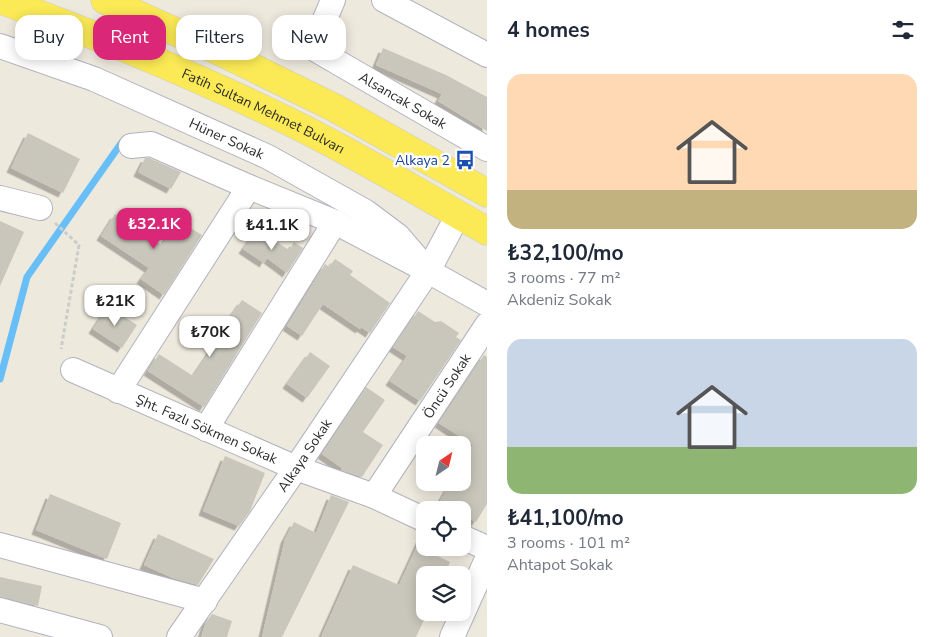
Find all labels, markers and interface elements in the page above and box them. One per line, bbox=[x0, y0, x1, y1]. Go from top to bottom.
chip: Buy bbox=[15, 15, 83, 60]
chip: Rent bbox=[93, 15, 166, 60]
chip: Filters bbox=[176, 15, 262, 60]
chip: New bbox=[272, 15, 346, 60]
text: 4 homes bbox=[507, 16, 590, 44]
icon: filters bbox=[889, 16, 917, 44]
street label: Fatih Sultan Mehmet Bulvarı bbox=[179, 64, 348, 158]
street label: Alsancak Sokak bbox=[355, 68, 451, 134]
icon: home bbox=[667, 107, 757, 197]
street label: Hüner Sokak bbox=[186, 114, 268, 164]
bus stop icon: Alkaya 2 bbox=[454, 149, 476, 171]
place label: Alkaya 2 bbox=[395, 151, 450, 170]
pin: ₺32.1K bbox=[113, 208, 195, 250]
pin: ₺41.1K bbox=[231, 208, 313, 251]
text: ₺32.1K bbox=[128, 213, 181, 235]
text: ₺41.1K bbox=[246, 214, 299, 236]
text: ₺32,100/mo bbox=[507, 239, 624, 267]
text: 3 rooms · 77 m² bbox=[507, 267, 620, 289]
pin: ₺21K bbox=[85, 284, 145, 327]
text: Akdeniz Sokak bbox=[507, 289, 612, 311]
text: ₺21K bbox=[95, 290, 135, 312]
pin: ₺70K bbox=[180, 316, 240, 358]
text: ₺70K bbox=[190, 321, 230, 343]
street label: Öncü Sokak bbox=[419, 349, 476, 422]
icon: home bbox=[667, 372, 757, 462]
street label: Şht. Fazlı Sökmen Sokak bbox=[133, 390, 281, 469]
street label: Alkaya Sokak bbox=[273, 414, 337, 496]
north arrow bbox=[416, 436, 471, 491]
map controls bbox=[416, 436, 471, 621]
button: locate bbox=[416, 501, 471, 556]
text: ₺41,100/mo bbox=[507, 504, 624, 532]
text: 3 rooms · 101 m² bbox=[507, 532, 630, 554]
text: Ahtapot Sokak bbox=[507, 554, 613, 576]
button: layers bbox=[416, 566, 471, 621]

